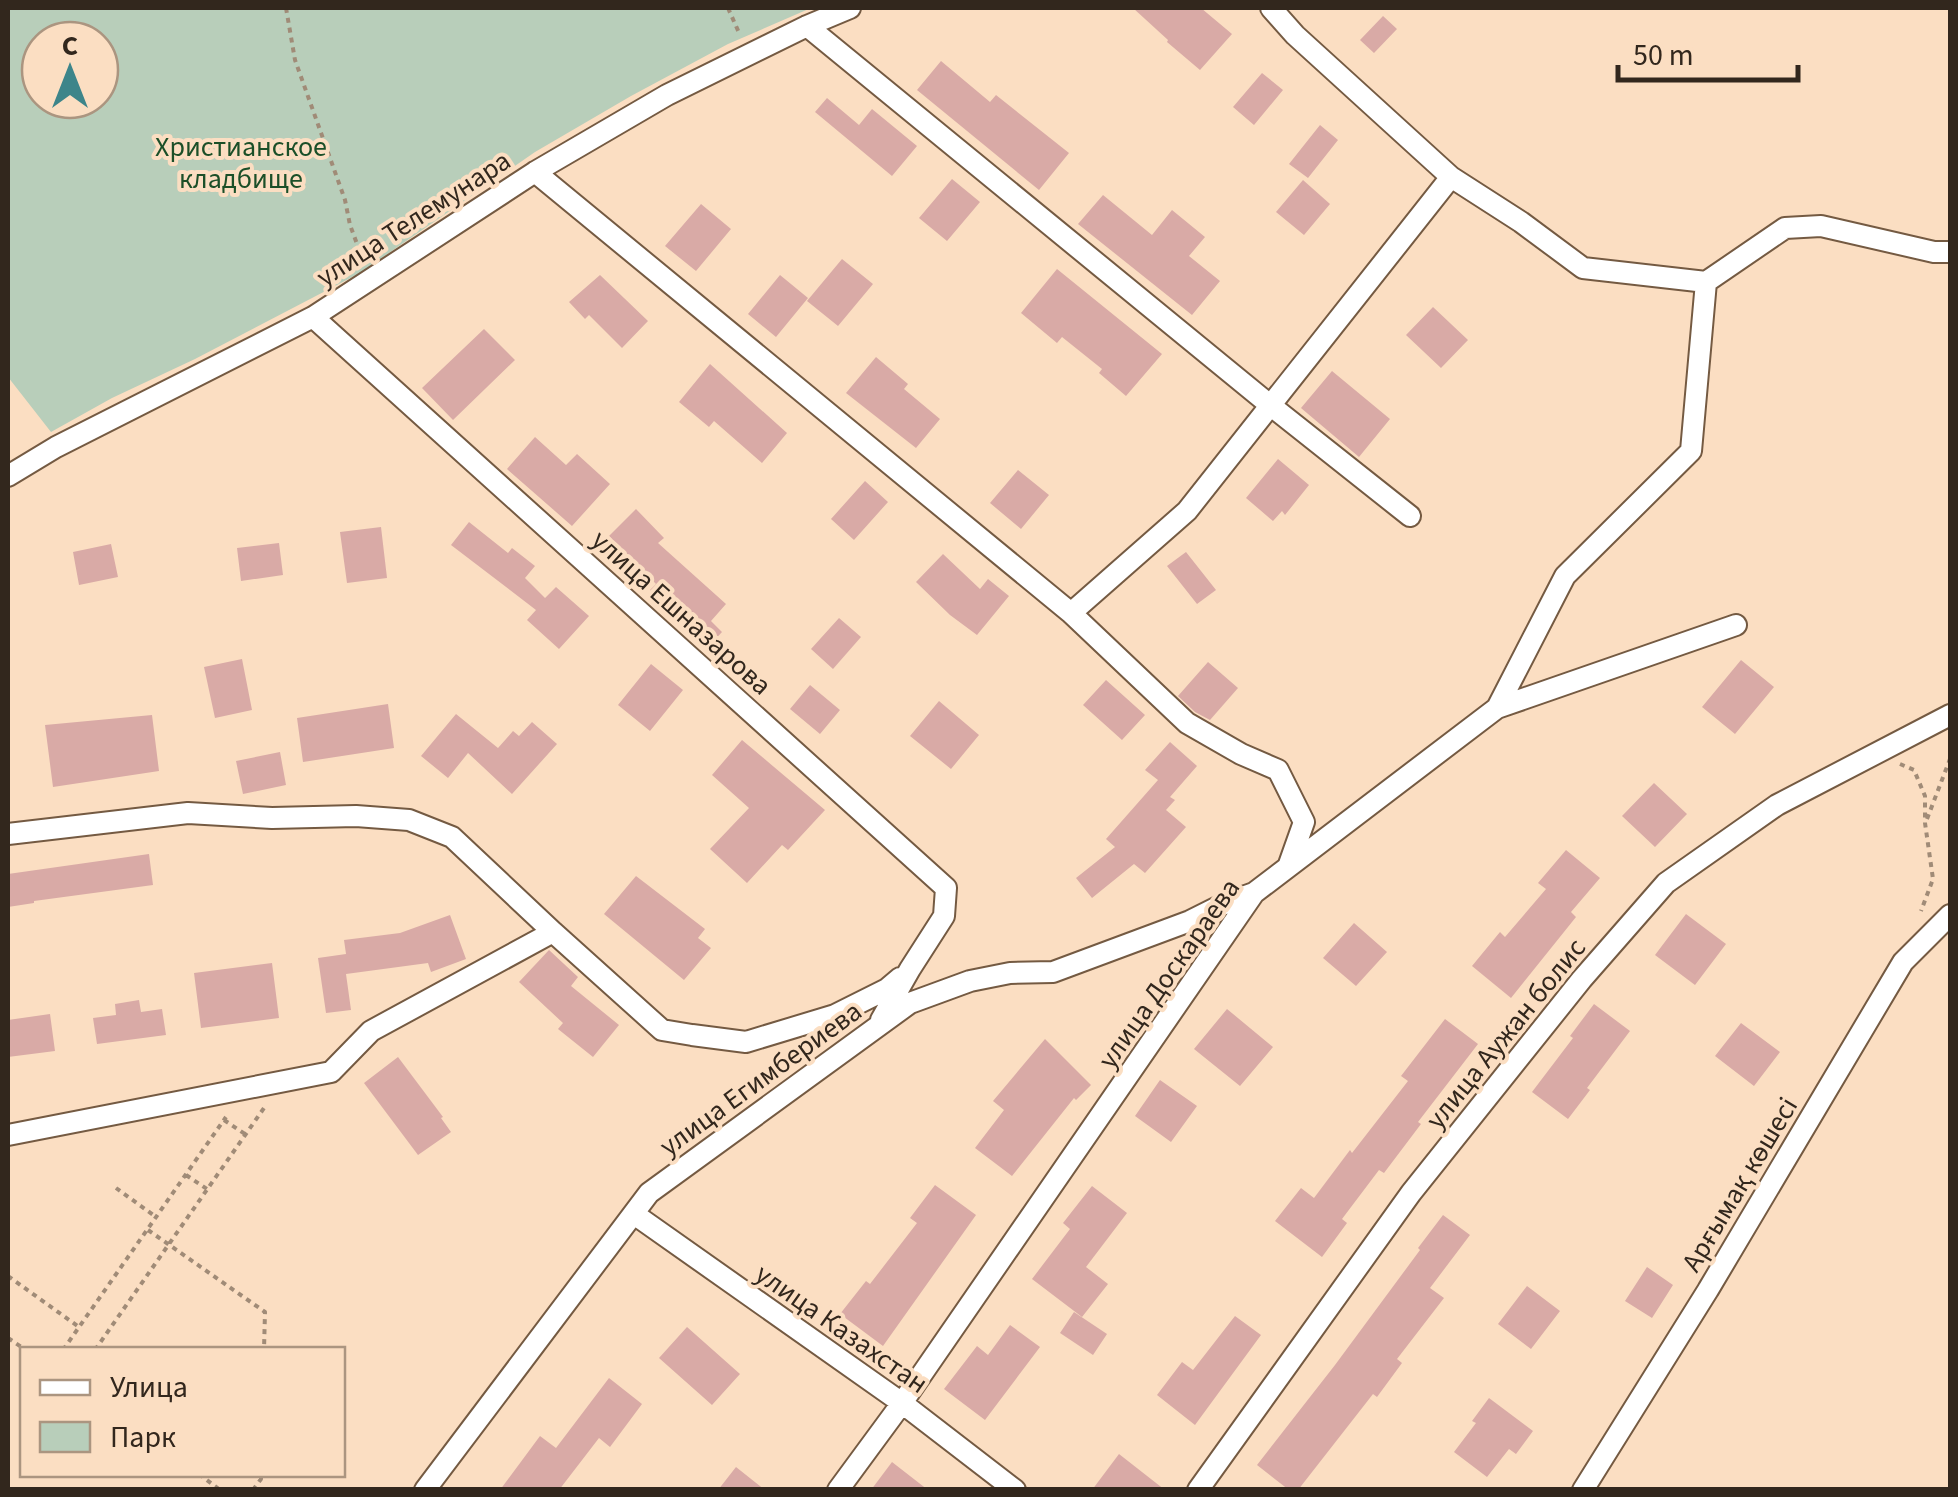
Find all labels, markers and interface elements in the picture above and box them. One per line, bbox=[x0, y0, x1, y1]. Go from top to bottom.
north arrow bbox=[20, 20, 120, 120]
scale bar bbox=[1618, 20, 1798, 82]
text: С bbox=[62, 26, 78, 66]
text: 50 m bbox=[1633, 34, 1694, 77]
park label: Христианское кладбище bbox=[155, 127, 327, 199]
street label: улица Телемунара bbox=[308, 141, 519, 297]
street label: улица Ешназарова bbox=[582, 521, 780, 705]
street label: улица Доскараева bbox=[1088, 870, 1250, 1077]
street label: улица Аужан болис bbox=[1416, 930, 1595, 1138]
street label: улица Егимбериева bbox=[651, 992, 870, 1166]
street label: Арғымақ көшесі bbox=[1672, 1090, 1808, 1279]
street label: улица Казахстан bbox=[747, 1254, 936, 1403]
legend bbox=[20, 1347, 345, 1477]
text: Улица bbox=[110, 1366, 188, 1409]
text: Парк bbox=[110, 1416, 176, 1459]

